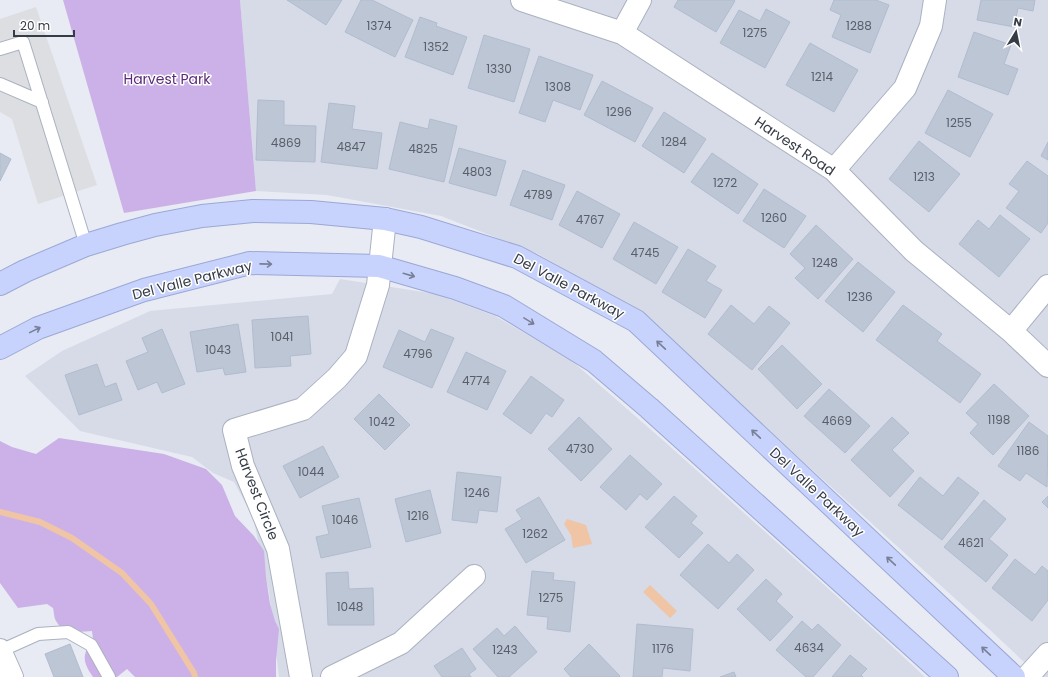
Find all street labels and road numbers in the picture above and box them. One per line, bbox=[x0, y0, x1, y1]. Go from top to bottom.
street label: Harvest Road bbox=[751, 112, 839, 180]
street label: Del Valle Parkway bbox=[510, 248, 628, 324]
street label: Del Valle Parkway bbox=[130, 255, 254, 305]
street label: Del Valle Parkway bbox=[765, 443, 869, 541]
street label: Harvest Circle bbox=[230, 445, 284, 543]

